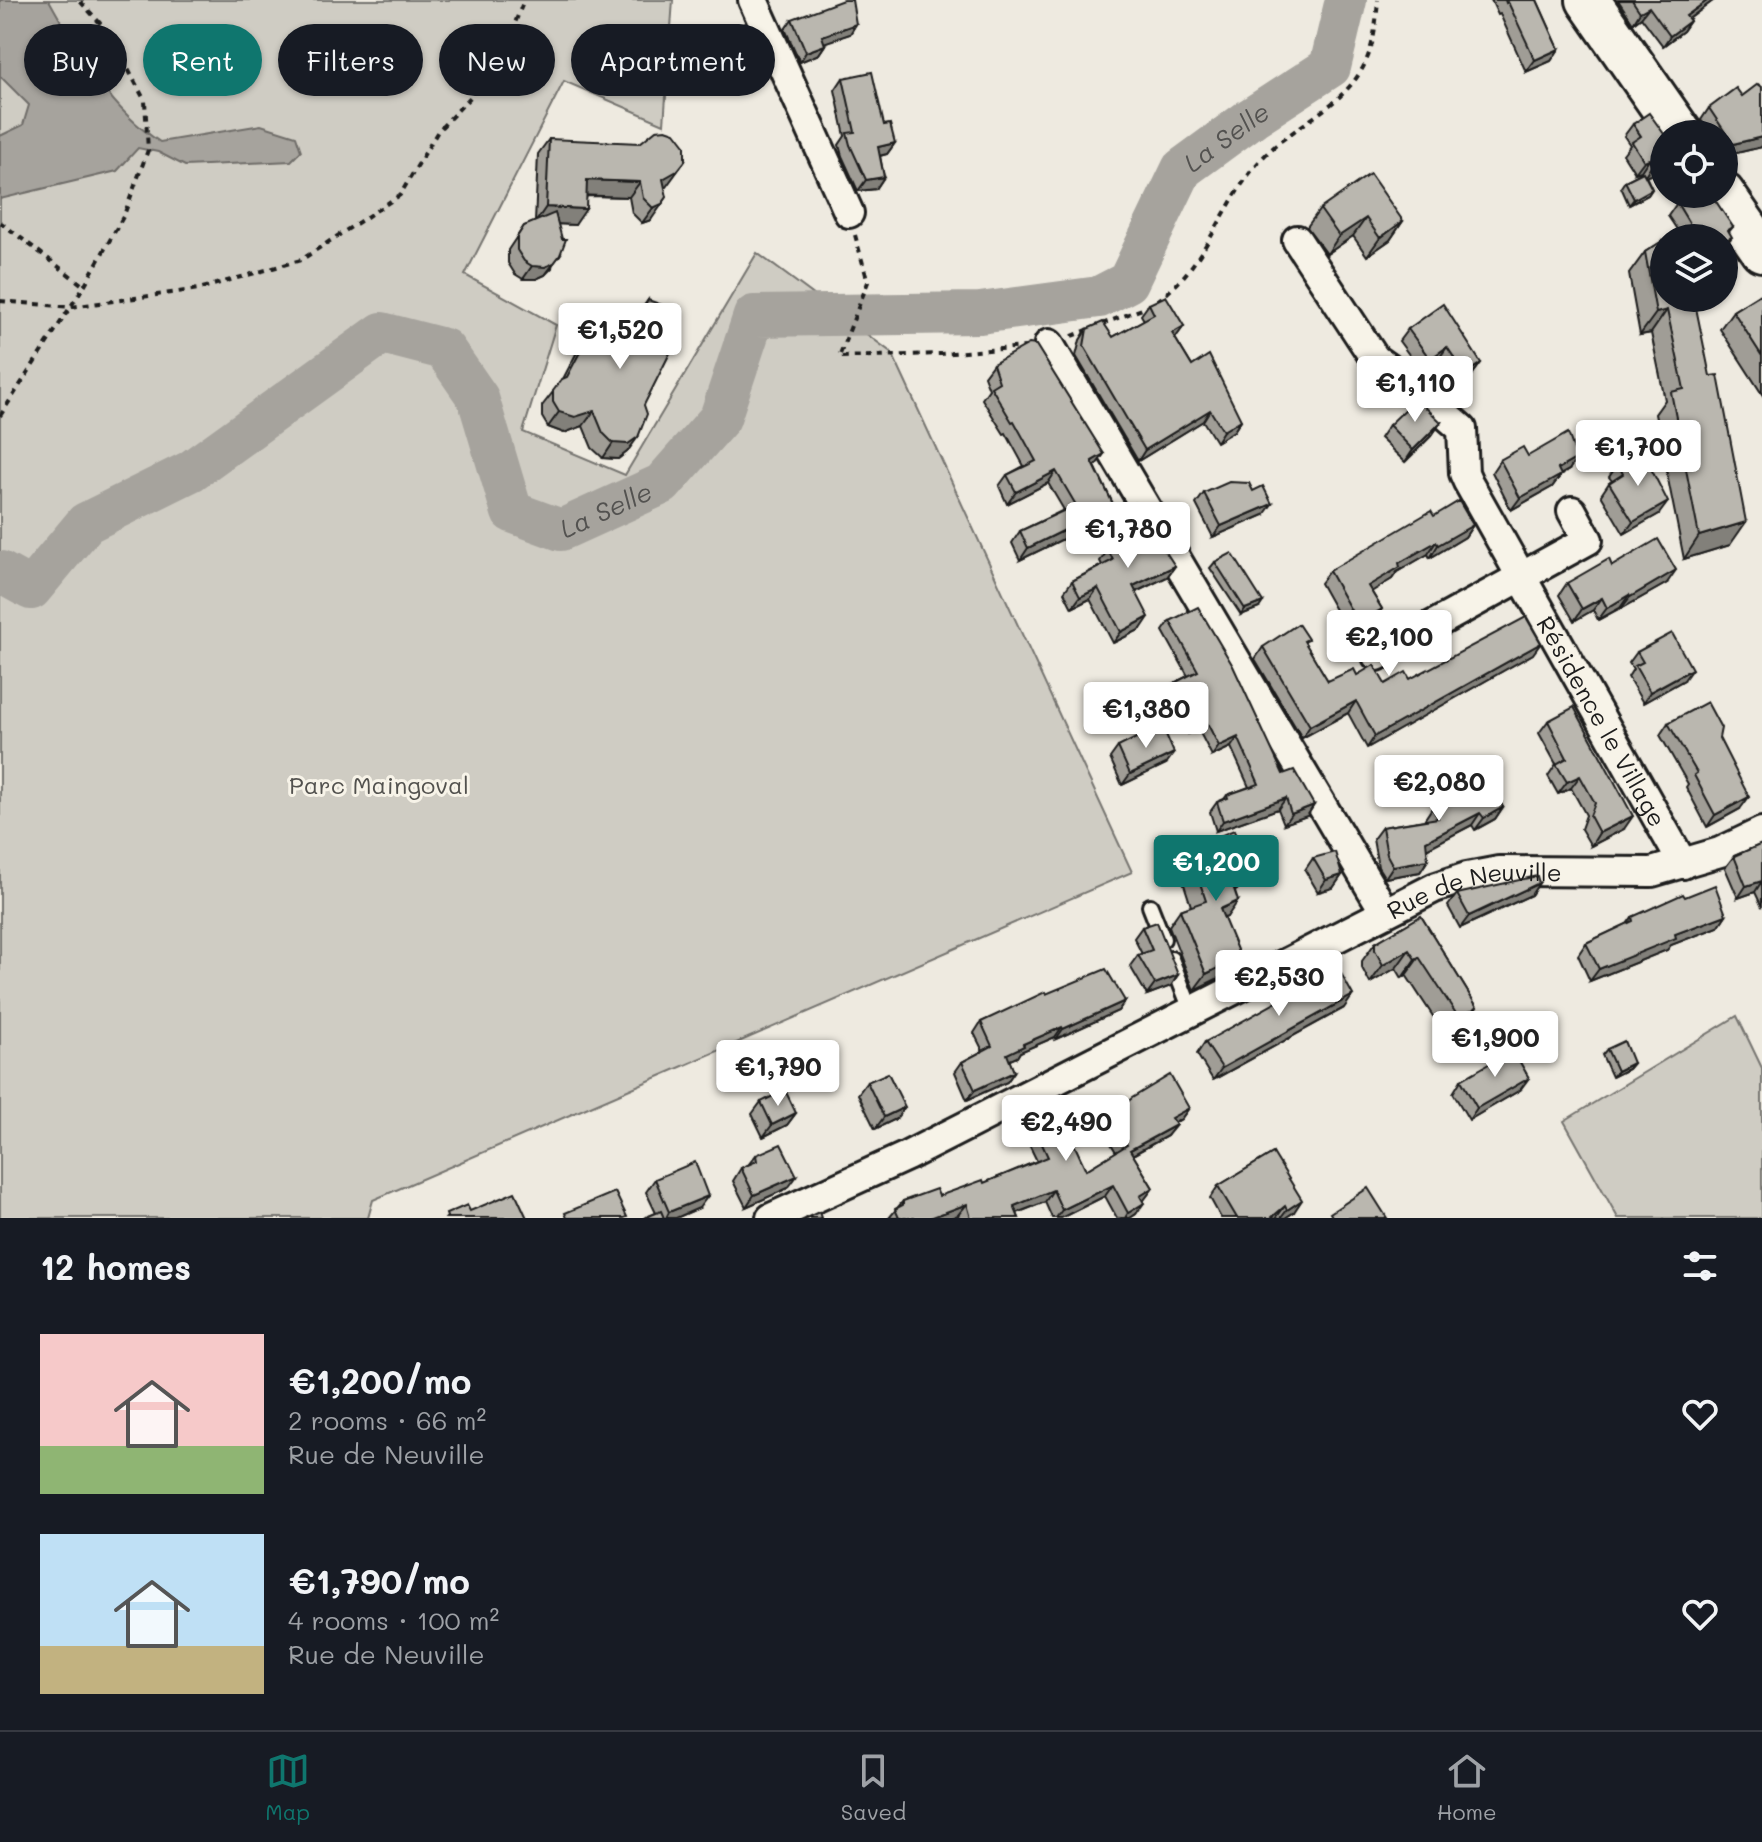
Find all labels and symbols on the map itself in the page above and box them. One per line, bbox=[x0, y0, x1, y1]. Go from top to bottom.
water label: La Selle bbox=[1177, 94, 1276, 179]
pin: €1,520 bbox=[555, 303, 685, 371]
pin: €1,110 bbox=[1350, 356, 1480, 424]
pin: €1,700 bbox=[1573, 420, 1703, 488]
water label: La Selle bbox=[554, 474, 657, 545]
pin: €1,780 bbox=[1063, 502, 1193, 570]
pin: €2,100 bbox=[1324, 610, 1454, 678]
street label: Résidence le Village bbox=[1531, 610, 1674, 832]
pin: €1,380 bbox=[1081, 682, 1211, 750]
pin: €2,080 bbox=[1374, 755, 1504, 823]
park label: Parc Maingoval bbox=[289, 769, 469, 800]
pin: €1,200 bbox=[1151, 835, 1281, 903]
street label: Rue de Neuville bbox=[1381, 855, 1562, 925]
pin: €2,530 bbox=[1214, 950, 1344, 1018]
pin: €1,900 bbox=[1430, 1011, 1560, 1079]
pin: €1,790 bbox=[713, 1040, 843, 1108]
pin: €2,490 bbox=[1001, 1095, 1131, 1163]

